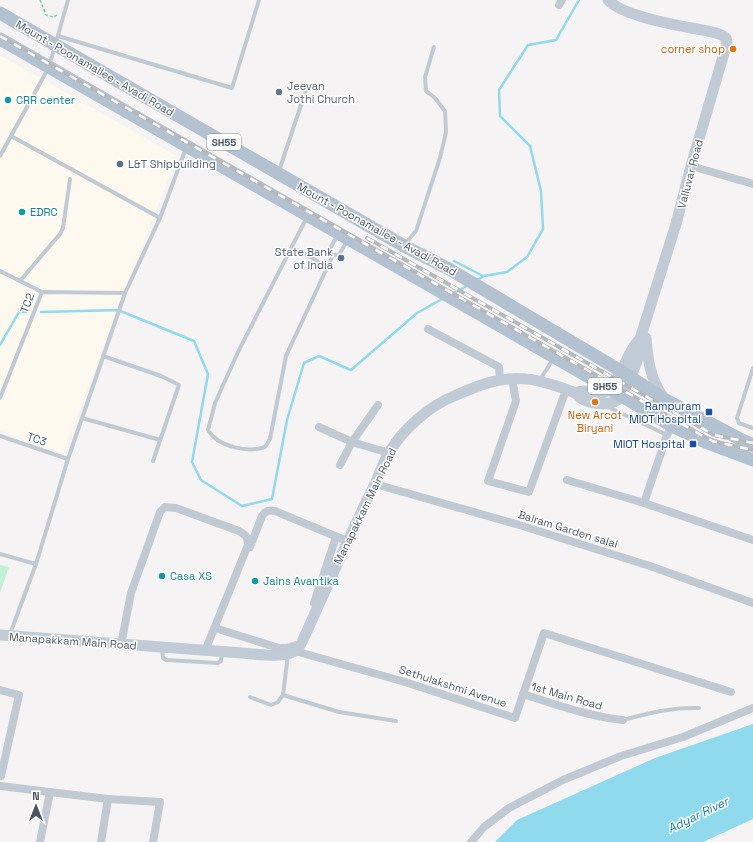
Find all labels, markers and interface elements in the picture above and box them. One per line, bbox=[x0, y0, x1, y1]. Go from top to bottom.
street label: Mount - Poonamallee - Avadi Road bbox=[13, 17, 177, 119]
place label: corner shop bbox=[661, 42, 725, 56]
marker: corner shop bbox=[728, 44, 738, 54]
place label: Jeevan Jothi Church bbox=[287, 79, 355, 106]
marker: Jeevan Jothi Church bbox=[274, 87, 284, 97]
place label: CRR center bbox=[16, 93, 75, 107]
marker: CRR center bbox=[3, 95, 13, 105]
road number: SH55 bbox=[207, 134, 241, 150]
street label: Valluvar Road bbox=[674, 138, 706, 210]
place label: L&T Shipbuilding bbox=[128, 157, 216, 171]
marker: L&T Shipbuilding bbox=[115, 159, 125, 169]
street label: Mount - Poonamallee - Avadi Road bbox=[295, 179, 459, 279]
place label: EDRC bbox=[30, 205, 58, 219]
marker: EDRC bbox=[17, 207, 27, 217]
place label: State Bank of India bbox=[275, 245, 334, 272]
marker: State Bank of India bbox=[336, 253, 346, 263]
street label: TC2 bbox=[17, 291, 37, 315]
road number: SH55 bbox=[588, 378, 622, 394]
marker: New Arcot Biryani bbox=[590, 397, 600, 407]
place label: Rampuram MIOT Hospital bbox=[629, 399, 701, 426]
marker: Rampuram MIOT Hospital bbox=[704, 407, 714, 417]
place label: New Arcot Biryani bbox=[568, 408, 622, 435]
street label: TC3 bbox=[25, 429, 49, 449]
place label: MIOT Hospital bbox=[613, 437, 685, 451]
marker: MIOT Hospital bbox=[688, 439, 698, 449]
street label: Manapakkam Main Road bbox=[331, 446, 399, 566]
street label: Balram Garden salai bbox=[517, 507, 620, 551]
place label: Casa XS bbox=[170, 569, 212, 583]
marker: Casa XS bbox=[157, 571, 167, 581]
place label: Jains Avantika bbox=[263, 574, 339, 588]
marker: Jains Avantika bbox=[250, 576, 260, 586]
street label: Manapakkam Main Road bbox=[9, 630, 137, 652]
street label: Sethulakshmi Avenue bbox=[397, 662, 509, 710]
street label: 1st Main Road bbox=[530, 679, 604, 713]
north arrow bbox=[16, 786, 56, 826]
text: N bbox=[32, 789, 40, 803]
water label: Adyar River bbox=[665, 793, 732, 837]

